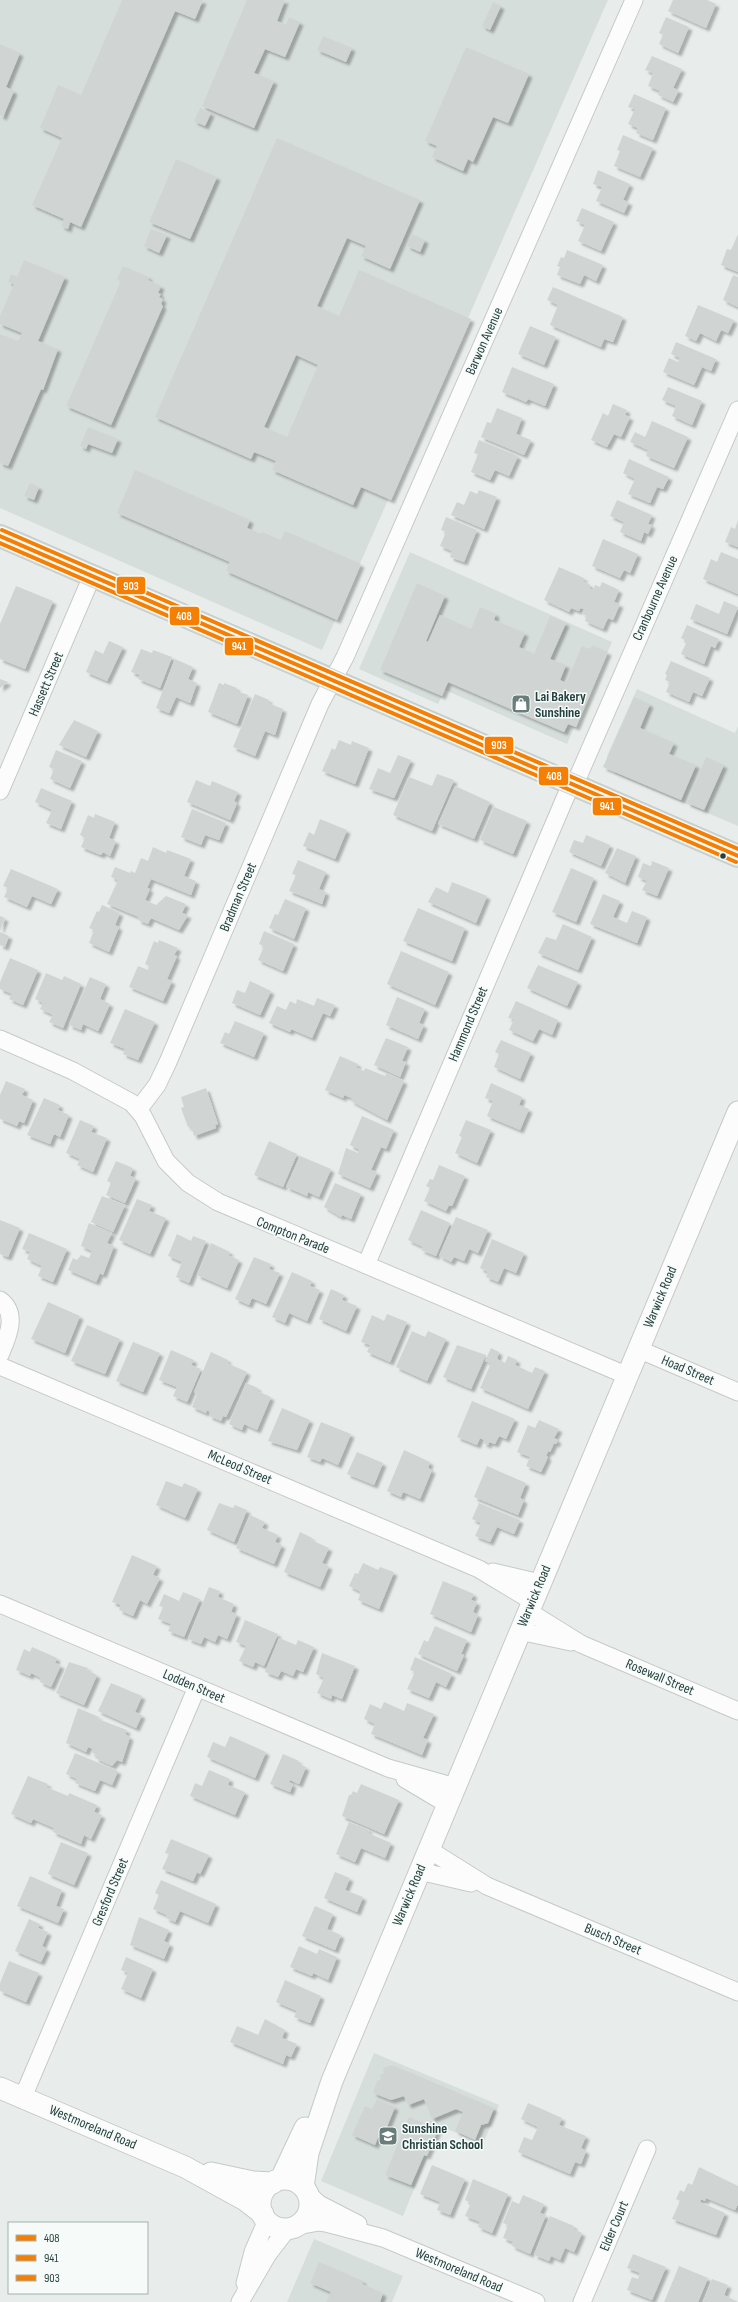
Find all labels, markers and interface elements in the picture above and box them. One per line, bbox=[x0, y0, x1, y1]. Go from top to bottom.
street label: Barwon Avenue bbox=[462, 305, 506, 377]
street label: Cranbourne Avenue bbox=[629, 553, 681, 643]
line badge: 903 bbox=[116, 576, 146, 595]
text: 903 bbox=[123, 580, 139, 593]
line badge: 408 bbox=[169, 606, 200, 626]
text: 408 bbox=[176, 610, 192, 623]
line badge: 941 bbox=[224, 637, 254, 656]
text: 941 bbox=[232, 640, 247, 653]
street label: Hassett Street bbox=[25, 649, 67, 719]
place label: Lai Bakery Sunshine bbox=[535, 688, 586, 721]
shop icon: Lai Bakery Sunshine bbox=[510, 693, 532, 715]
line badge: 903 bbox=[484, 736, 514, 755]
text: 903 bbox=[491, 739, 507, 752]
line badge: 408 bbox=[538, 766, 569, 786]
text: 408 bbox=[546, 770, 562, 783]
line badge: 941 bbox=[592, 797, 622, 816]
text: 941 bbox=[600, 800, 615, 813]
unlabelled marker bbox=[718, 851, 728, 861]
street label: Bradman Street bbox=[216, 860, 260, 934]
street label: Hammond Street bbox=[445, 984, 491, 1064]
street label: Compton Parade bbox=[254, 1213, 332, 1257]
street label: Warwick Road bbox=[639, 1263, 681, 1330]
street label: Hoad Street bbox=[659, 1351, 717, 1389]
street label: McLeod Street bbox=[205, 1446, 275, 1488]
street label: Warwick Road bbox=[513, 1562, 555, 1629]
street label: Rosewall Street bbox=[623, 1655, 697, 1699]
street label: Lodden Street bbox=[160, 1665, 228, 1707]
street label: Gresford Street bbox=[88, 1855, 132, 1929]
street label: Warwick Road bbox=[388, 1861, 430, 1928]
street label: Busch Street bbox=[582, 1919, 644, 1959]
street label: Westmoreland Road bbox=[47, 2101, 139, 2153]
place label: Sunshine Christian School bbox=[402, 2120, 483, 2153]
school or university icon: Sunshine Christian School bbox=[377, 2125, 399, 2147]
street label: Elder Court bbox=[596, 2198, 632, 2254]
legend bbox=[8, 2222, 148, 2294]
text: 408 bbox=[44, 2231, 60, 2246]
street label: Westmoreland Road bbox=[413, 2244, 505, 2296]
text: 941 bbox=[44, 2251, 59, 2266]
text: 903 bbox=[44, 2271, 60, 2286]

